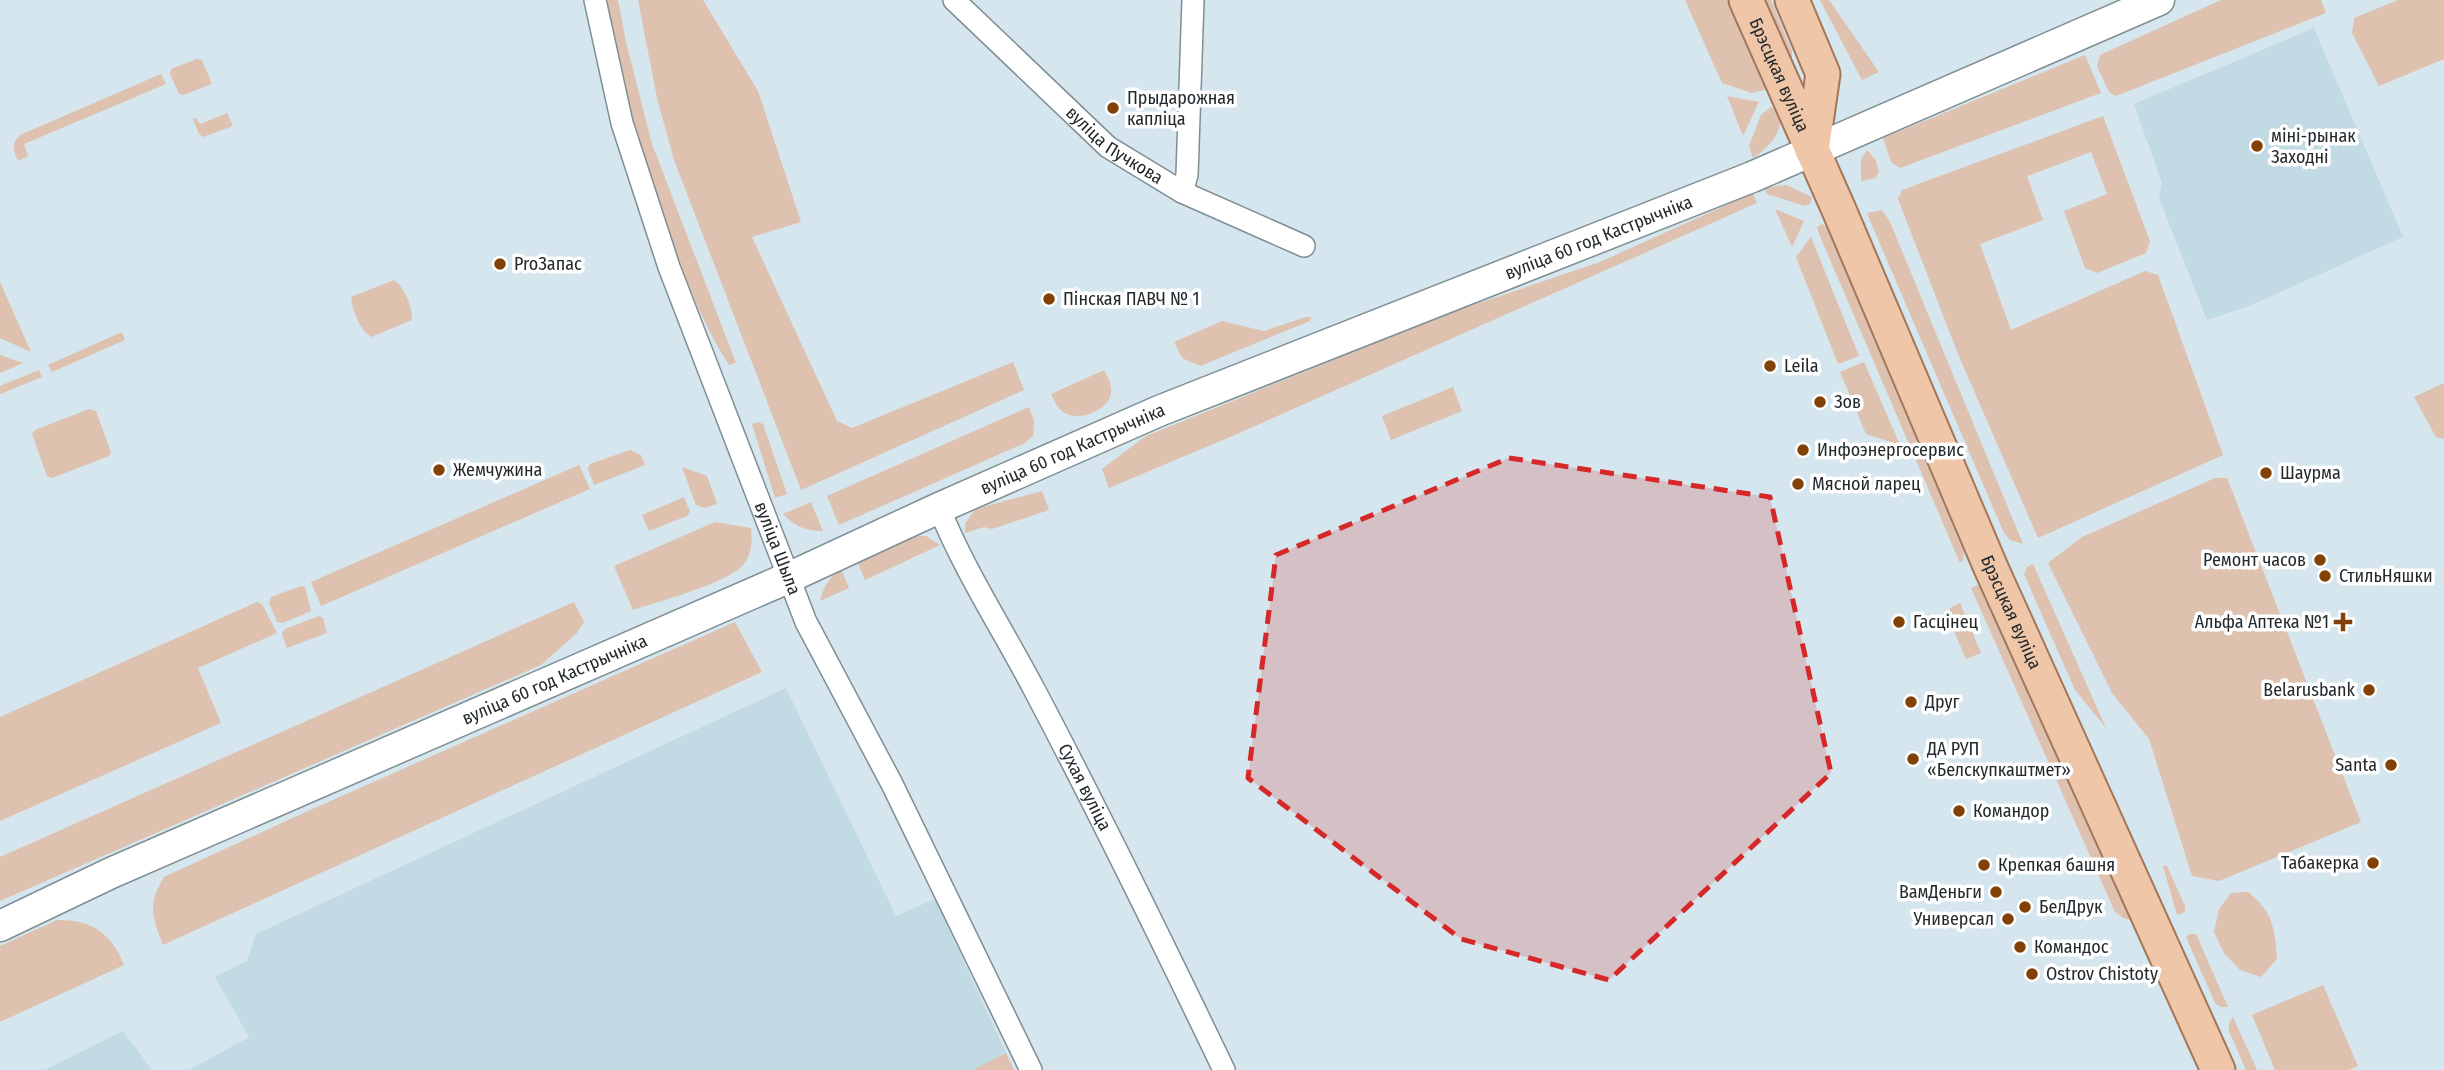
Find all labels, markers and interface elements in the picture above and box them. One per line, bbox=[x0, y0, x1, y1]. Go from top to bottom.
street label: Брэсцкая вуліца bbox=[1744, 14, 1814, 136]
place label: Прыдарожная капліца bbox=[1127, 87, 1235, 130]
marker: Прыдарожная капліца bbox=[1105, 100, 1121, 116]
street label: вуліца Пучкова bbox=[1061, 102, 1167, 189]
place label: міні-рынак Заходні bbox=[2271, 125, 2356, 168]
marker: міні-рынак Заходні bbox=[2249, 138, 2265, 154]
street label: вуліца 60 год Кастрычніка bbox=[1502, 191, 1696, 284]
place label: ProЗапас bbox=[514, 253, 582, 275]
marker: ProЗапас bbox=[492, 256, 508, 272]
place label: Пінская ПАВЧ № 1 bbox=[1063, 288, 1199, 310]
marker: Пінская ПАВЧ № 1 bbox=[1041, 291, 1057, 307]
place label: Leila bbox=[1784, 355, 1819, 377]
marker: Leila bbox=[1762, 358, 1778, 374]
place label: Зов bbox=[1834, 391, 1861, 413]
marker: Зов bbox=[1812, 394, 1828, 410]
street label: вуліца 60 год Кастрычніка bbox=[977, 399, 1168, 499]
place label: Инфоэнергосервис bbox=[1817, 439, 1964, 461]
marker: Инфоэнергосервис bbox=[1795, 442, 1811, 458]
place label: Жемчужина bbox=[453, 459, 542, 481]
marker: Жемчужина bbox=[431, 462, 447, 478]
place label: Шаурма bbox=[2280, 462, 2341, 484]
marker: Шаурма bbox=[2258, 465, 2274, 481]
place label: Мясной ларец bbox=[1812, 473, 1921, 495]
marker: Мясной ларец bbox=[1790, 476, 1806, 492]
street label: вуліца Шыла bbox=[750, 499, 806, 598]
place label: Ремонт часов bbox=[2203, 549, 2306, 571]
street label: Брэсцкая вуліца bbox=[1976, 552, 2046, 673]
marker: Ремонт часов bbox=[2312, 552, 2328, 568]
place label: СтильНяшки bbox=[2339, 565, 2433, 587]
marker: СтильНяшки bbox=[2317, 568, 2333, 584]
place label: Гасцінец bbox=[1913, 611, 1979, 633]
place label: Альфа Аптека №1 bbox=[2195, 611, 2329, 633]
marker: Гасцінец bbox=[1891, 614, 1907, 630]
marker: Альфа Аптека №1 bbox=[2335, 614, 2351, 630]
street label: вуліца 60 год Кастрычніка bbox=[459, 630, 651, 730]
place label: Belarusbank bbox=[2263, 679, 2356, 701]
marker: Belarusbank bbox=[2361, 682, 2377, 698]
place label: Друг bbox=[1924, 691, 1960, 713]
marker: Друг bbox=[1903, 694, 1919, 710]
place label: ДА РУП «Белскупкаштмет» bbox=[1926, 738, 2071, 781]
street label: Сухая вуліца bbox=[1053, 740, 1116, 834]
marker: ДА РУП «Белскупкаштмет» bbox=[1905, 751, 1921, 767]
place label: Santa bbox=[2335, 754, 2377, 776]
marker: Santa bbox=[2383, 757, 2399, 773]
place label: Командор bbox=[1973, 800, 2049, 822]
marker: Командор bbox=[1951, 803, 1967, 819]
place label: Табакерка bbox=[2281, 852, 2359, 874]
place label: Крепкая башня bbox=[1998, 854, 2115, 876]
marker: Табакерка bbox=[2365, 855, 2381, 871]
marker: Крепкая башня bbox=[1976, 857, 1992, 873]
place label: ВамДеньги bbox=[1899, 881, 1982, 903]
marker: ВамДеньги bbox=[1988, 884, 2004, 900]
place label: БелДрук bbox=[2039, 896, 2103, 918]
marker: БелДрук bbox=[2017, 899, 2033, 915]
place label: Универсал bbox=[1912, 908, 1994, 930]
marker: Универсал bbox=[2000, 911, 2016, 927]
place label: Командос bbox=[2034, 936, 2109, 958]
marker: Командос bbox=[2012, 939, 2028, 955]
place label: Ostrov Chistoty bbox=[2046, 963, 2158, 985]
marker: Ostrov Chistoty bbox=[2024, 966, 2040, 982]

